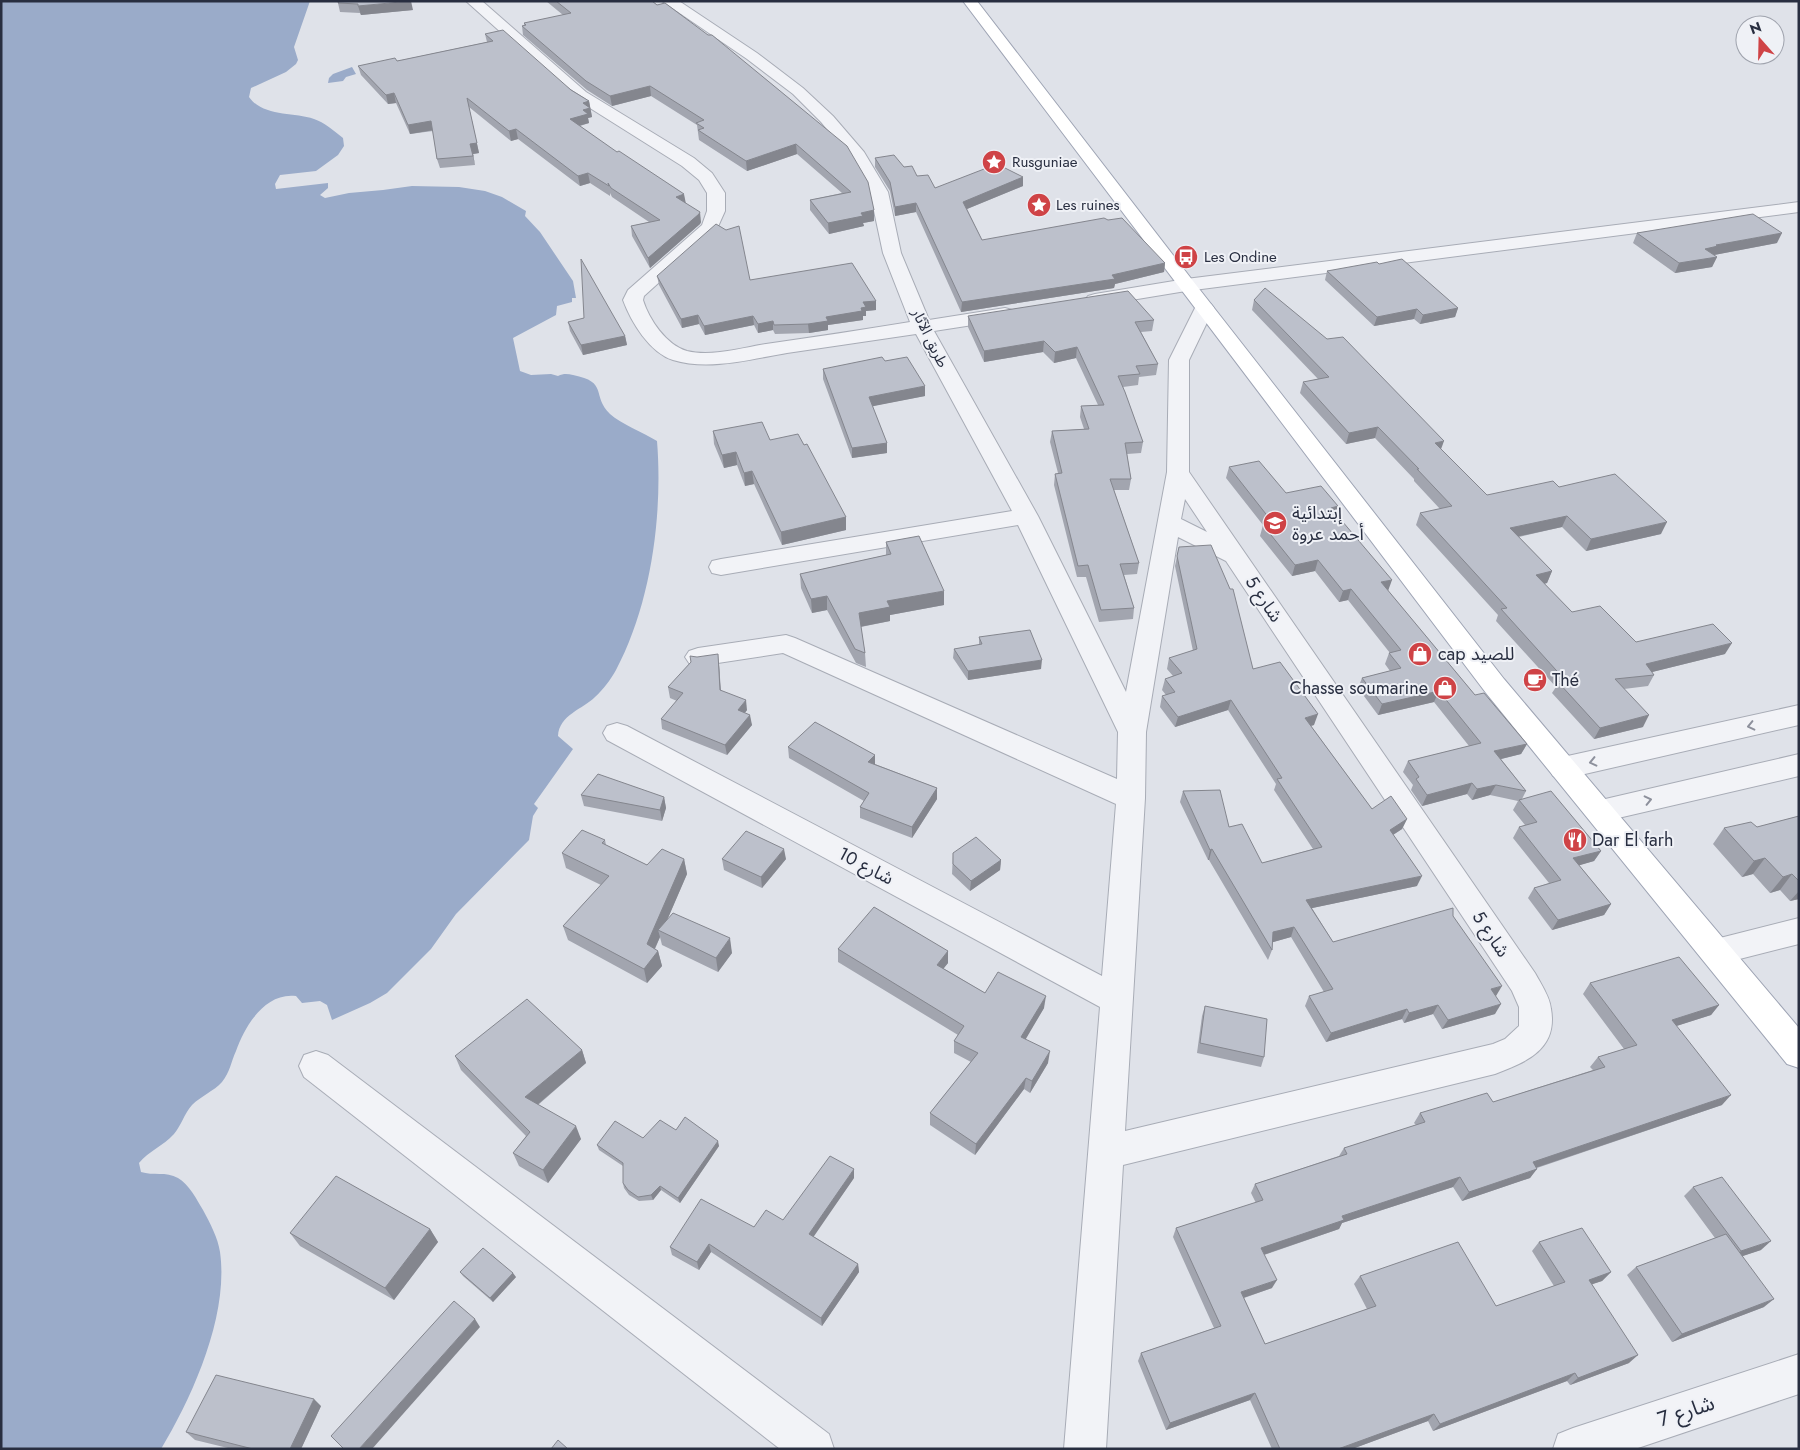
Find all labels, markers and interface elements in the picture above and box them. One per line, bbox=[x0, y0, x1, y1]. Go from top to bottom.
north arrow bbox=[1735, 15, 1785, 65]
text: N bbox=[1747, 16, 1764, 39]
place icon: Rusguniae bbox=[981, 149, 1007, 175]
place label: Rusguniae bbox=[1012, 151, 1078, 173]
place icon: Les ruines bbox=[1026, 192, 1052, 218]
place label: Les ruines bbox=[1056, 194, 1120, 216]
bus stop icon: Les Ondine bbox=[1173, 244, 1199, 270]
place label: Les Ondine bbox=[1204, 246, 1277, 268]
street label: طريق الآثار bbox=[906, 304, 954, 371]
place label: إبتدائية أحمد عروة bbox=[1292, 500, 1364, 547]
school or university icon: إبتدائية أحمد عروة bbox=[1262, 510, 1288, 536]
street label: شارع 5 bbox=[1238, 571, 1289, 628]
shop icon: cap للصيد bbox=[1407, 641, 1433, 667]
place label: cap للصيد bbox=[1438, 641, 1514, 667]
cafe icon: Thé bbox=[1522, 667, 1548, 693]
place label: Thé bbox=[1552, 667, 1579, 693]
place label: Chasse soumarine bbox=[1290, 675, 1428, 701]
shop icon: Chasse soumarine bbox=[1432, 675, 1458, 701]
one-way arrow bbox=[1747, 720, 1756, 731]
one-way arrow bbox=[1588, 756, 1597, 767]
one-way arrow bbox=[1644, 796, 1653, 806]
restaurant icon: Dar El farh bbox=[1562, 827, 1588, 853]
place label: Dar El farh bbox=[1592, 827, 1673, 853]
street label: شارع 10 bbox=[833, 841, 898, 892]
street label: شارع 5 bbox=[1465, 906, 1516, 963]
street label: شارع 7 bbox=[1654, 1388, 1718, 1434]

